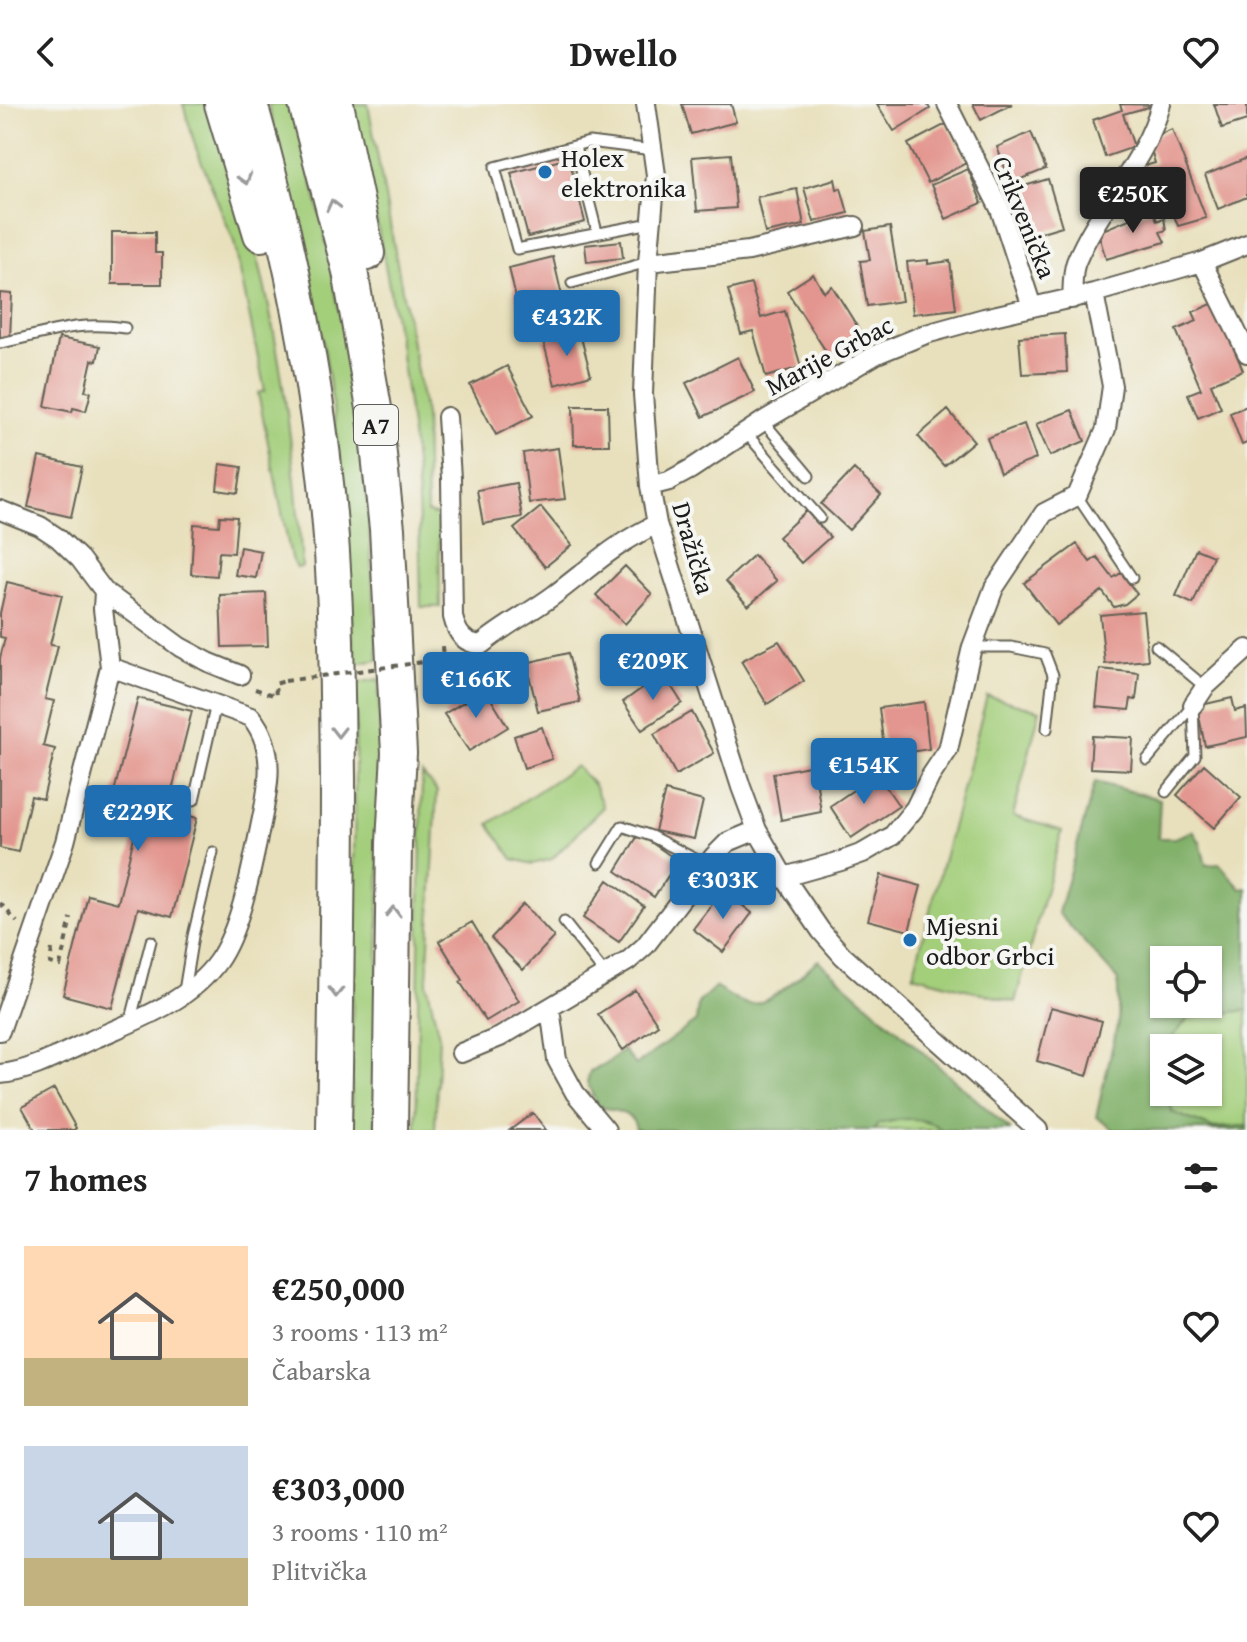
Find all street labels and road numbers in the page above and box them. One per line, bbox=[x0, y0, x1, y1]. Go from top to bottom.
street label: Crikvenička bbox=[983, 150, 1067, 285]
street label: Marije Grbac bbox=[758, 305, 900, 405]
road number: A7 bbox=[354, 405, 398, 445]
street label: Dražička bbox=[662, 497, 726, 599]

